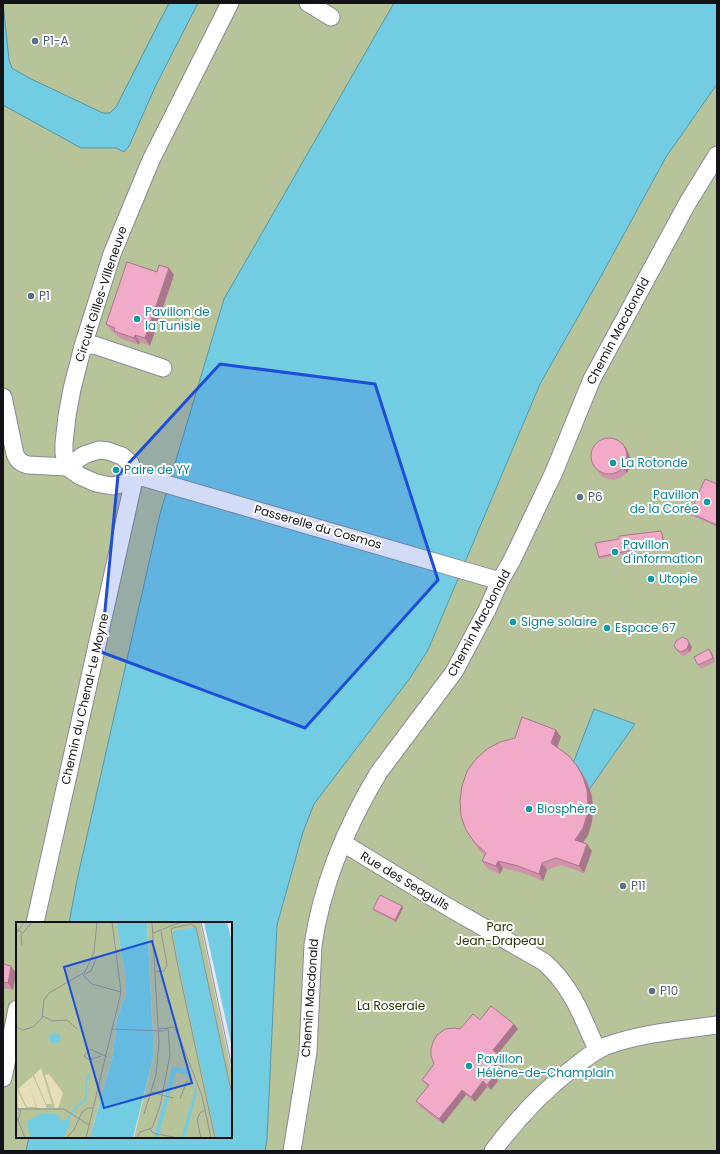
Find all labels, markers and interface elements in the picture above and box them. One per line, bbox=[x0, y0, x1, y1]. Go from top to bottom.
place label: P1-A bbox=[43, 32, 69, 49]
marker: P1-A bbox=[30, 36, 40, 46]
street label: Circuit Gilles-Villeneuve bbox=[70, 224, 131, 364]
street label: Chemin Macdonald bbox=[582, 274, 653, 387]
place label: P1 bbox=[39, 287, 50, 304]
marker: P1 bbox=[26, 291, 36, 301]
place label: Pavillon de la Tunisie bbox=[145, 303, 210, 334]
marker: Pavillon de la Tunisie bbox=[132, 314, 142, 324]
place label: La Rotonde bbox=[621, 454, 688, 471]
marker: La Rotonde bbox=[608, 458, 618, 468]
place label: Paire de YY bbox=[124, 461, 190, 478]
marker: Paire de YY bbox=[111, 465, 121, 475]
place label: Pavillon de la Corée bbox=[630, 486, 699, 517]
place label: P6 bbox=[588, 488, 603, 505]
marker: P6 bbox=[575, 492, 585, 502]
marker: Pavillon de la Corée bbox=[702, 497, 712, 507]
street label: Passerelle du Cosmos bbox=[252, 500, 384, 553]
place label: Pavillon d'information bbox=[623, 536, 703, 567]
marker: Pavillon d'information bbox=[610, 547, 620, 557]
street label: Chemin Macdonald bbox=[443, 566, 514, 679]
place label: Utopie bbox=[659, 570, 698, 587]
marker: Utopie bbox=[646, 574, 656, 584]
street label: Chemin du Chenal-Le Moyne bbox=[57, 612, 112, 786]
place label: Signe solaire bbox=[521, 613, 597, 630]
marker: Signe solaire bbox=[508, 617, 518, 627]
place label: Espace 67 bbox=[615, 619, 676, 636]
marker: Espace 67 bbox=[602, 623, 612, 633]
place label: Biosphère bbox=[537, 800, 596, 817]
marker: Biosphère bbox=[524, 804, 534, 814]
street label: Rue des Seagulls bbox=[358, 847, 453, 914]
place label: P11 bbox=[631, 877, 646, 894]
marker: P11 bbox=[618, 881, 628, 891]
park label: Parc Jean-Drapeau bbox=[456, 918, 544, 949]
inset map bbox=[16, 922, 232, 1138]
street label: Chemin Macdonald bbox=[297, 938, 322, 1058]
place label: P10 bbox=[660, 982, 678, 999]
marker: P10 bbox=[647, 986, 657, 996]
park label: La Roseraie bbox=[357, 997, 425, 1014]
place label: Pavillon Hélène-de-Champlain bbox=[477, 1050, 614, 1081]
marker: Pavillon Hélène-de-Champlain bbox=[464, 1061, 474, 1071]

